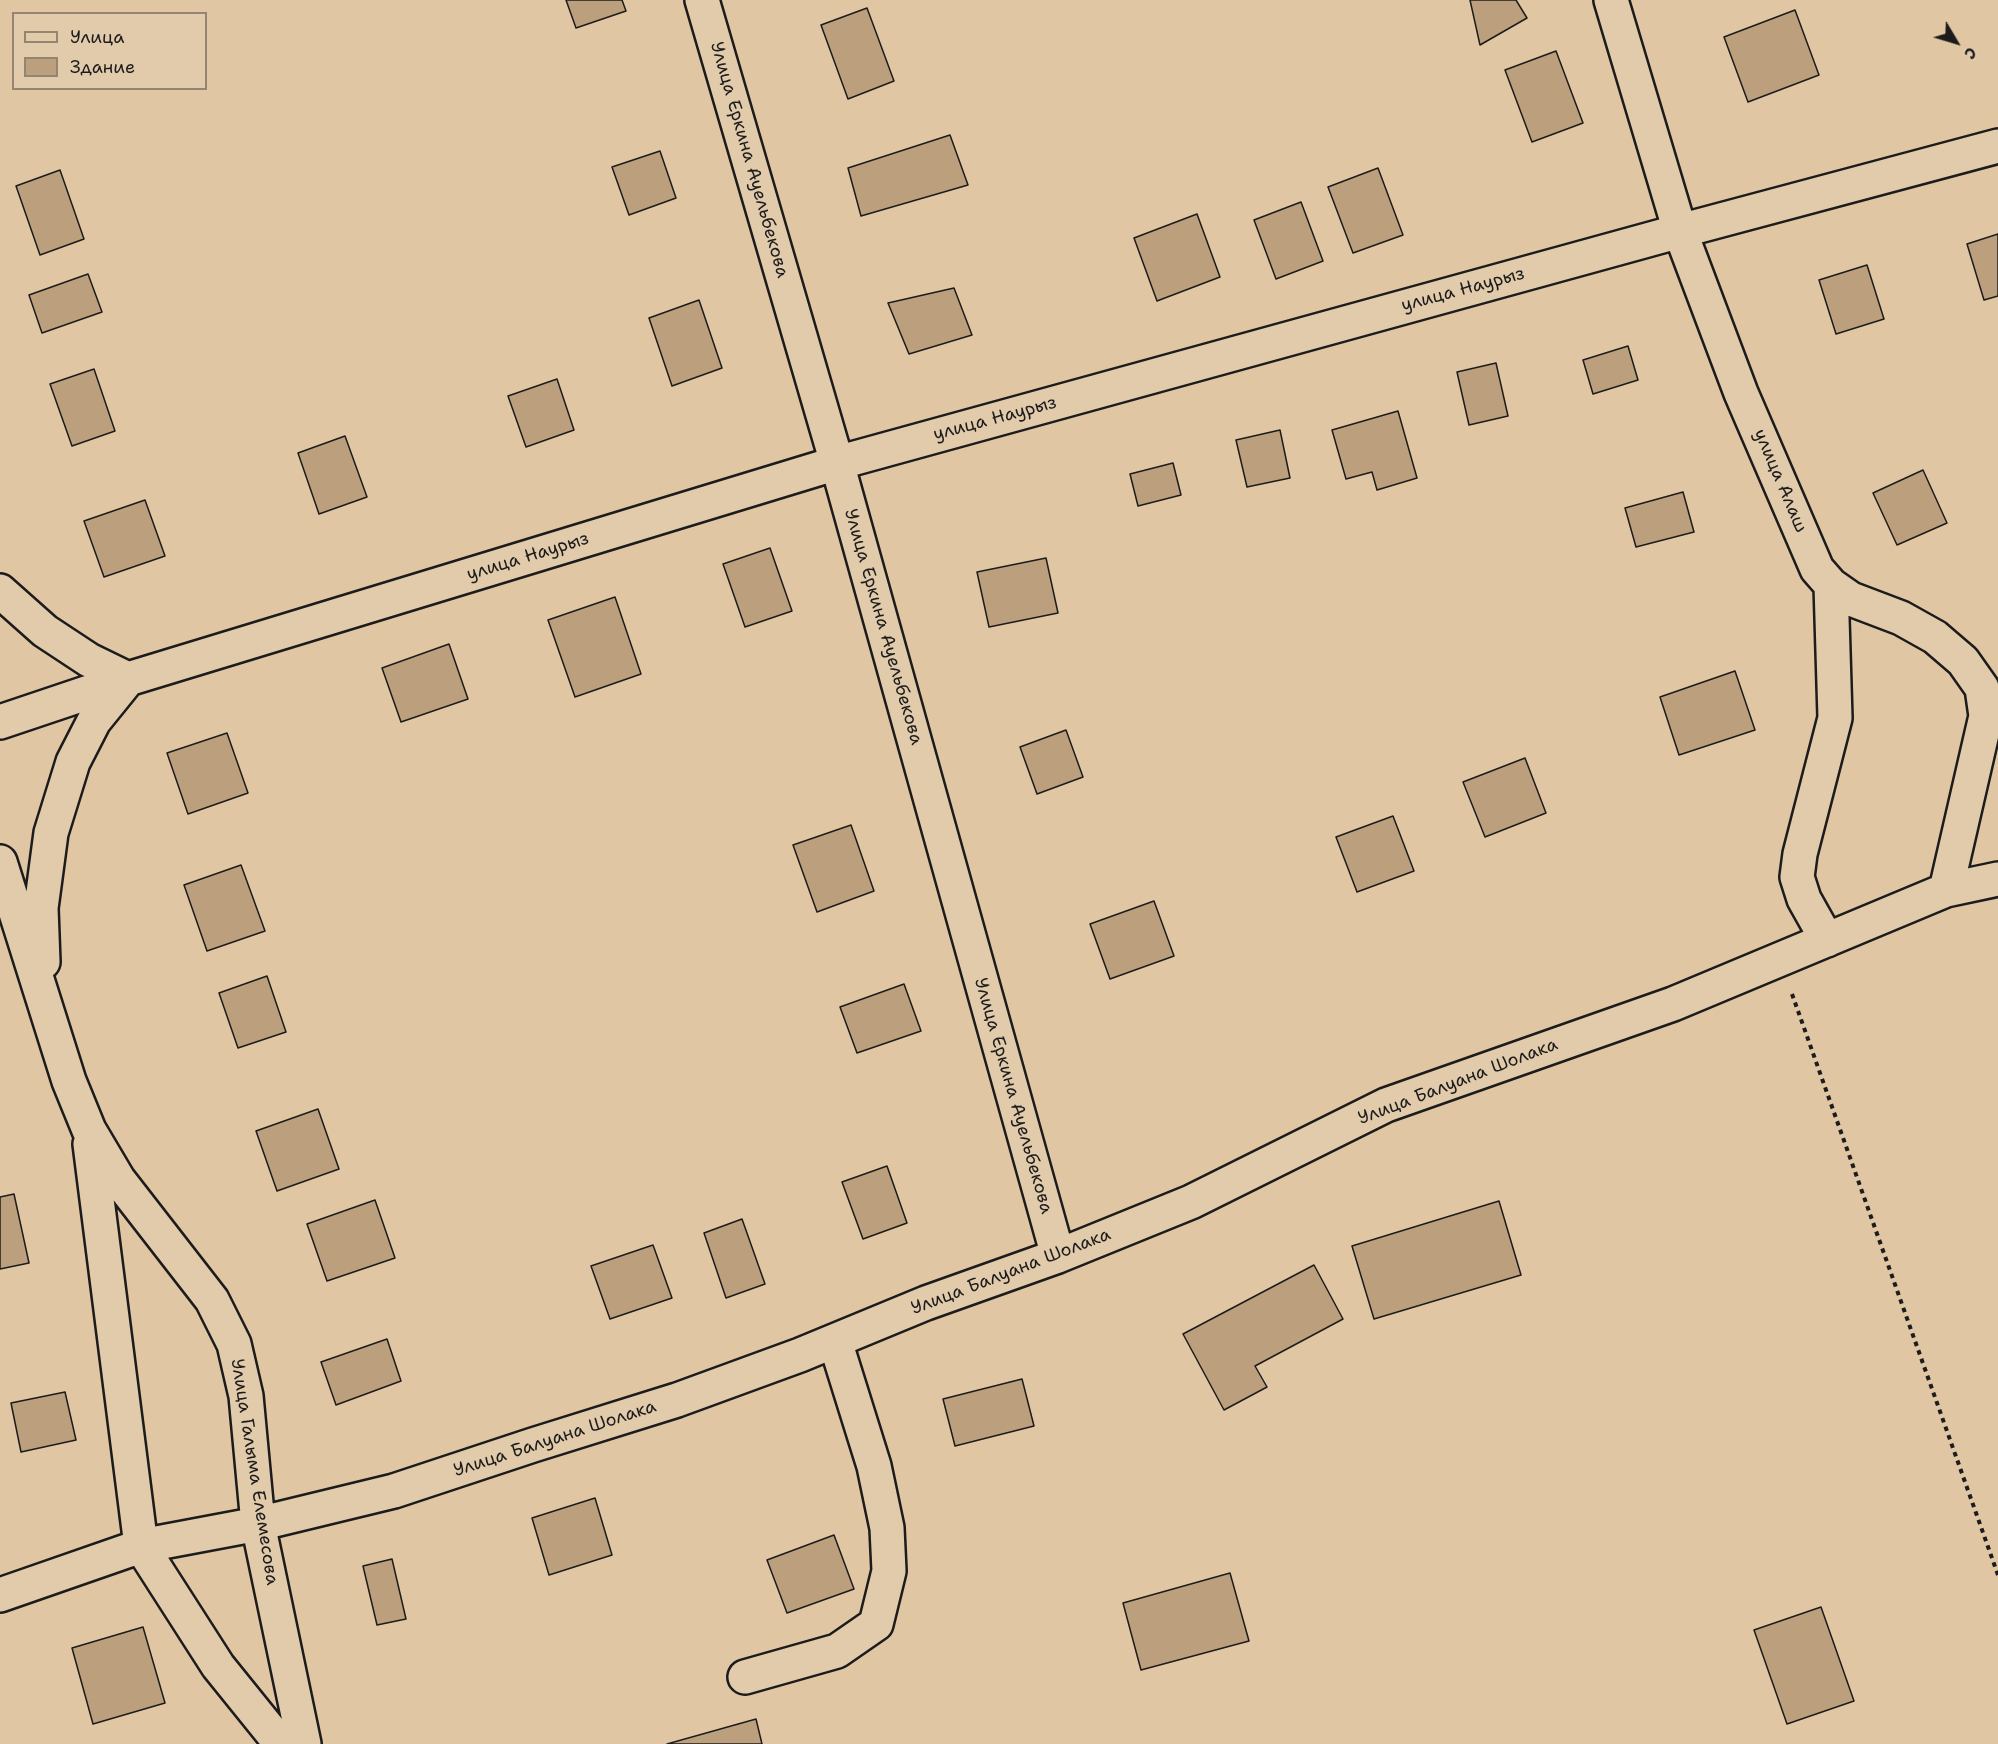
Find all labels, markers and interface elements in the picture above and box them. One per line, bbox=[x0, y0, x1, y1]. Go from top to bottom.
legend bbox=[12, 12, 207, 90]
north arrow bbox=[1926, 12, 1986, 72]
text: Улица bbox=[70, 25, 124, 49]
street label: Улица Еркина Ауельбекова bbox=[705, 40, 793, 280]
text: С bbox=[1959, 43, 1982, 64]
text: Здание bbox=[70, 55, 135, 79]
street label: улица Наурыз bbox=[1399, 263, 1527, 317]
street label: улица Наурыз bbox=[931, 392, 1059, 446]
street label: улица Алаш bbox=[1748, 426, 1812, 536]
street label: Улица Еркина Ауельбекова bbox=[839, 507, 927, 747]
street label: улица Наурыз bbox=[464, 528, 592, 586]
street label: Улица Еркина Ауельбекова bbox=[969, 976, 1057, 1216]
street label: Улица Балуана Шолака bbox=[1355, 1034, 1561, 1130]
street label: Улица Балуана Шолака bbox=[908, 1224, 1114, 1320]
street label: Улица Галыма Елемесова bbox=[225, 1357, 283, 1587]
street label: Улица Балуана Шолака bbox=[451, 1396, 659, 1482]

